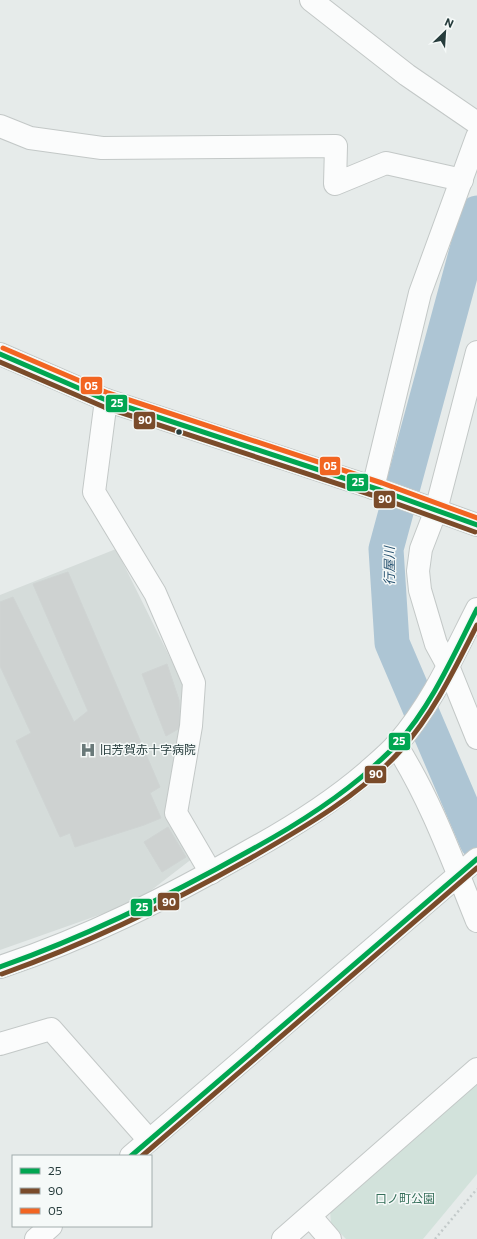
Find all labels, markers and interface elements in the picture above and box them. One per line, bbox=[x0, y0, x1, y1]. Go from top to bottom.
north arrow bbox=[425, 12, 465, 52]
text: N bbox=[443, 15, 456, 30]
line badge: 05 bbox=[80, 376, 103, 395]
text: 05 bbox=[84, 379, 98, 392]
line badge: 25 bbox=[105, 394, 128, 413]
text: 25 bbox=[111, 396, 123, 409]
line badge: 90 bbox=[133, 411, 156, 430]
text: 90 bbox=[138, 413, 152, 426]
unlabelled marker bbox=[174, 427, 184, 437]
line badge: 05 bbox=[319, 456, 341, 476]
text: 05 bbox=[323, 459, 337, 472]
line badge: 25 bbox=[346, 473, 369, 492]
text: 25 bbox=[352, 475, 364, 488]
line badge: 90 bbox=[373, 490, 396, 509]
text: 90 bbox=[378, 492, 392, 505]
water label: 行屋川 bbox=[381, 545, 397, 586]
line badge: 25 bbox=[388, 732, 411, 751]
text: 25 bbox=[393, 734, 405, 747]
hospital icon: 旧芳賀赤十字病院 bbox=[79, 741, 97, 759]
place label: 旧芳賀赤十字病院 bbox=[100, 742, 196, 756]
line badge: 90 bbox=[364, 765, 387, 784]
text: 90 bbox=[369, 767, 383, 780]
line badge: 90 bbox=[157, 892, 180, 911]
text: 90 bbox=[162, 895, 176, 908]
line badge: 25 bbox=[130, 898, 153, 917]
text: 25 bbox=[136, 900, 148, 913]
legend bbox=[12, 1155, 152, 1227]
text: 25 bbox=[48, 1163, 62, 1177]
text: 90 bbox=[48, 1183, 63, 1197]
park label: 口ノ町公園 bbox=[375, 1191, 435, 1205]
text: 05 bbox=[48, 1203, 63, 1217]

